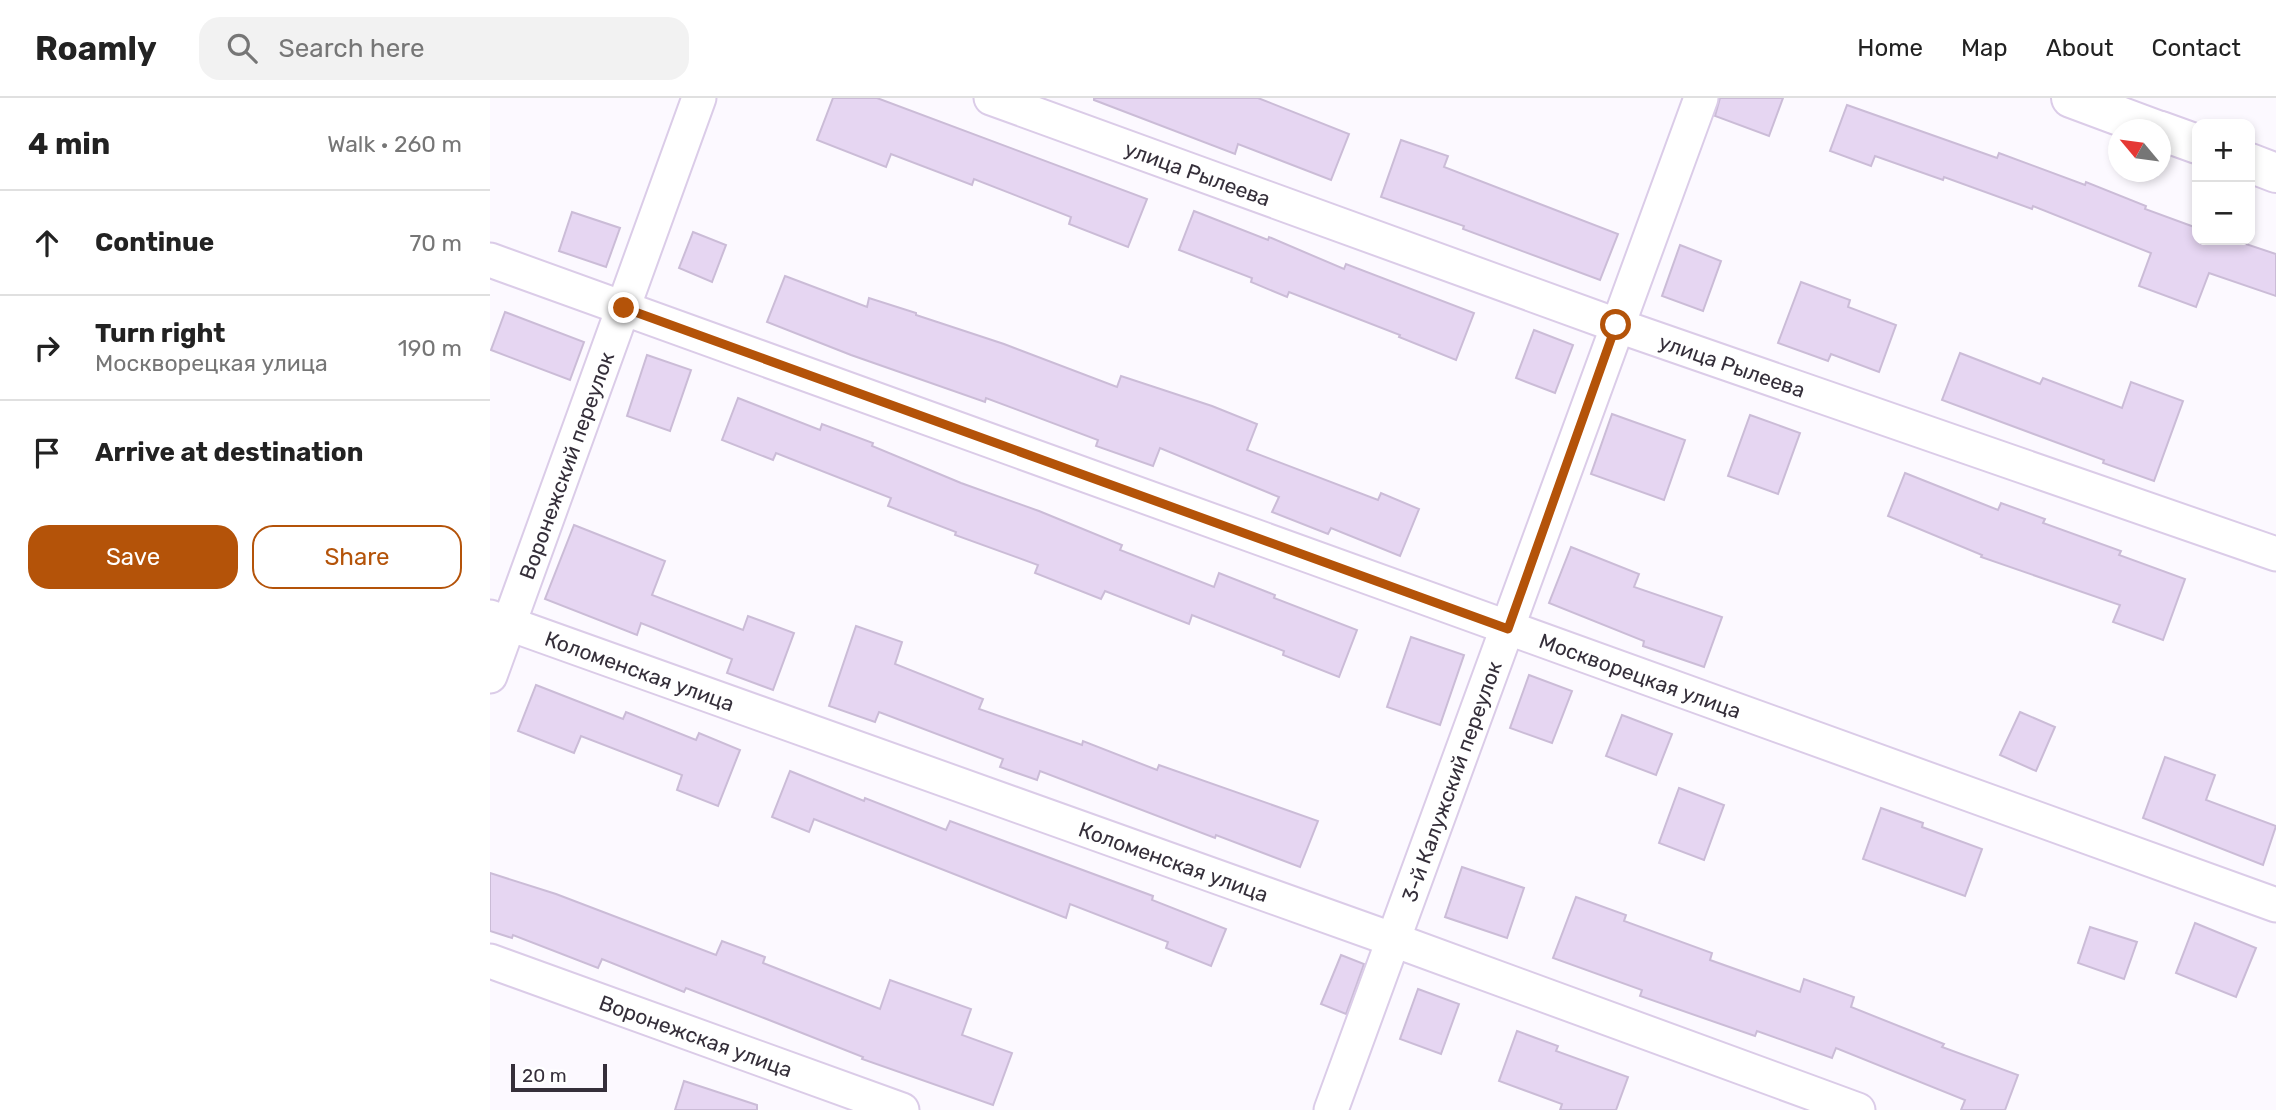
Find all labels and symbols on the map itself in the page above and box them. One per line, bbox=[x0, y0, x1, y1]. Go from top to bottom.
north arrow bbox=[2108, 119, 2171, 182]
street label: улица Рылеева bbox=[1122, 135, 1274, 211]
route end bbox=[608, 292, 639, 323]
route start bbox=[1600, 309, 1631, 340]
street label: улица Рылеева bbox=[1656, 328, 1809, 402]
street label: Воронежский переулок bbox=[514, 348, 619, 582]
street label: Коломенская улица bbox=[542, 625, 738, 716]
street label: Москворецкая улица bbox=[1536, 628, 1745, 723]
street label: 3-й Калужский переулок bbox=[1396, 657, 1506, 905]
street label: Коломенская улица bbox=[1076, 816, 1272, 907]
street label: Воронежская улица bbox=[596, 989, 796, 1082]
scale bar bbox=[511, 1061, 607, 1093]

